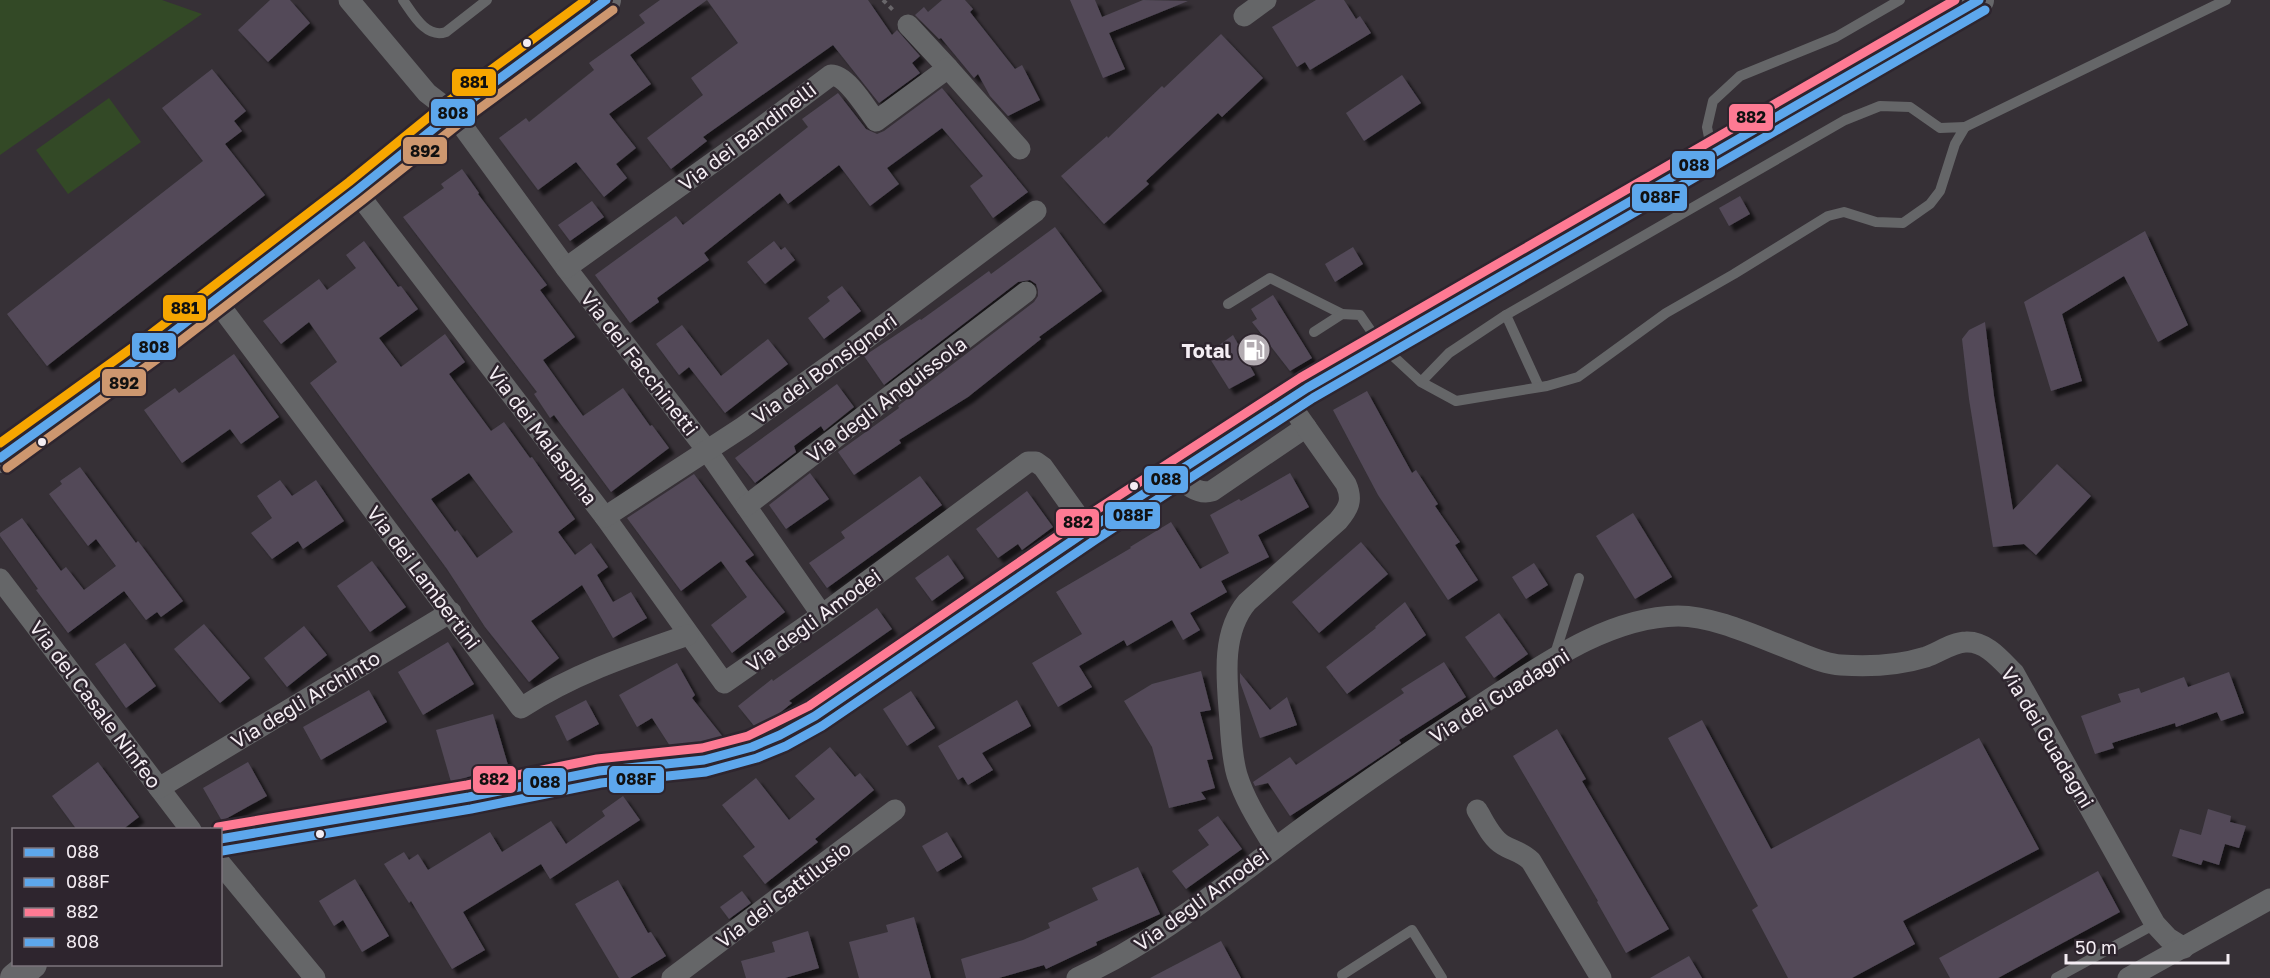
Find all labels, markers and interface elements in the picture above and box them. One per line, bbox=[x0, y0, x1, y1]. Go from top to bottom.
unlabelled marker bbox=[521, 37, 533, 49]
line badge: 881 bbox=[451, 68, 497, 97]
text: 881 bbox=[460, 72, 488, 92]
street label: Via dei Bandinelli bbox=[673, 76, 821, 196]
line badge: 808 bbox=[430, 98, 476, 127]
text: 808 bbox=[438, 103, 468, 123]
line badge: 882 bbox=[1728, 103, 1774, 132]
text: 882 bbox=[1736, 107, 1766, 127]
line badge: 892 bbox=[402, 136, 448, 165]
text: 892 bbox=[410, 141, 440, 161]
line badge: 088 bbox=[1671, 150, 1716, 179]
text: 088 bbox=[1679, 155, 1709, 175]
line badge: 088F bbox=[1631, 183, 1688, 212]
text: 088F bbox=[1640, 187, 1681, 207]
street label: Via dei Facchinetti bbox=[576, 286, 704, 440]
line badge: 881 bbox=[162, 294, 207, 322]
text: 881 bbox=[171, 298, 199, 318]
street label: Via dei Bonsignori bbox=[747, 308, 901, 428]
street label: Via degli Anguissola bbox=[801, 331, 971, 467]
line badge: 808 bbox=[131, 332, 177, 361]
fuel station icon: Total bbox=[1236, 332, 1272, 368]
text: 808 bbox=[139, 337, 169, 357]
place label: Total bbox=[1181, 338, 1231, 362]
street label: Via dei Malaspina bbox=[483, 361, 603, 509]
line badge: 892 bbox=[101, 368, 147, 397]
text: 892 bbox=[109, 373, 139, 393]
unlabelled marker bbox=[36, 436, 48, 448]
line badge: 088 bbox=[1143, 465, 1189, 494]
text: 088 bbox=[1151, 469, 1181, 489]
unlabelled marker bbox=[1128, 480, 1140, 492]
street label: Via dei Lambertini bbox=[362, 501, 486, 653]
line badge: 088F bbox=[1104, 501, 1161, 530]
text: 088F bbox=[1113, 505, 1154, 525]
line badge: 882 bbox=[1055, 508, 1100, 537]
text: 882 bbox=[1063, 512, 1093, 532]
street label: Via degli Amodei bbox=[741, 563, 885, 677]
street label: Via del Casale Ninfeo bbox=[25, 616, 167, 792]
street label: Via dei Guadagni bbox=[1425, 642, 1573, 748]
street label: Via degli Archinto bbox=[226, 645, 384, 753]
street label: Via dei Guadagni bbox=[1996, 662, 2100, 812]
line badge: 882 bbox=[472, 765, 517, 794]
line badge: 088F bbox=[608, 765, 665, 794]
line badge: 088 bbox=[522, 767, 567, 796]
text: 882 bbox=[479, 769, 509, 789]
text: 088F bbox=[616, 769, 657, 789]
text: 088 bbox=[530, 772, 560, 792]
legend bbox=[12, 828, 222, 966]
unlabelled marker bbox=[314, 828, 326, 840]
street label: Via dei Gattilusio bbox=[711, 836, 855, 952]
text: 088 bbox=[66, 840, 99, 862]
street label: Via degli Amodei bbox=[1129, 842, 1273, 956]
text: 088F bbox=[66, 870, 110, 892]
text: 882 bbox=[66, 900, 98, 922]
scale bar bbox=[2066, 927, 2228, 965]
text: 808 bbox=[66, 930, 99, 952]
text: 50 m bbox=[2075, 936, 2117, 958]

